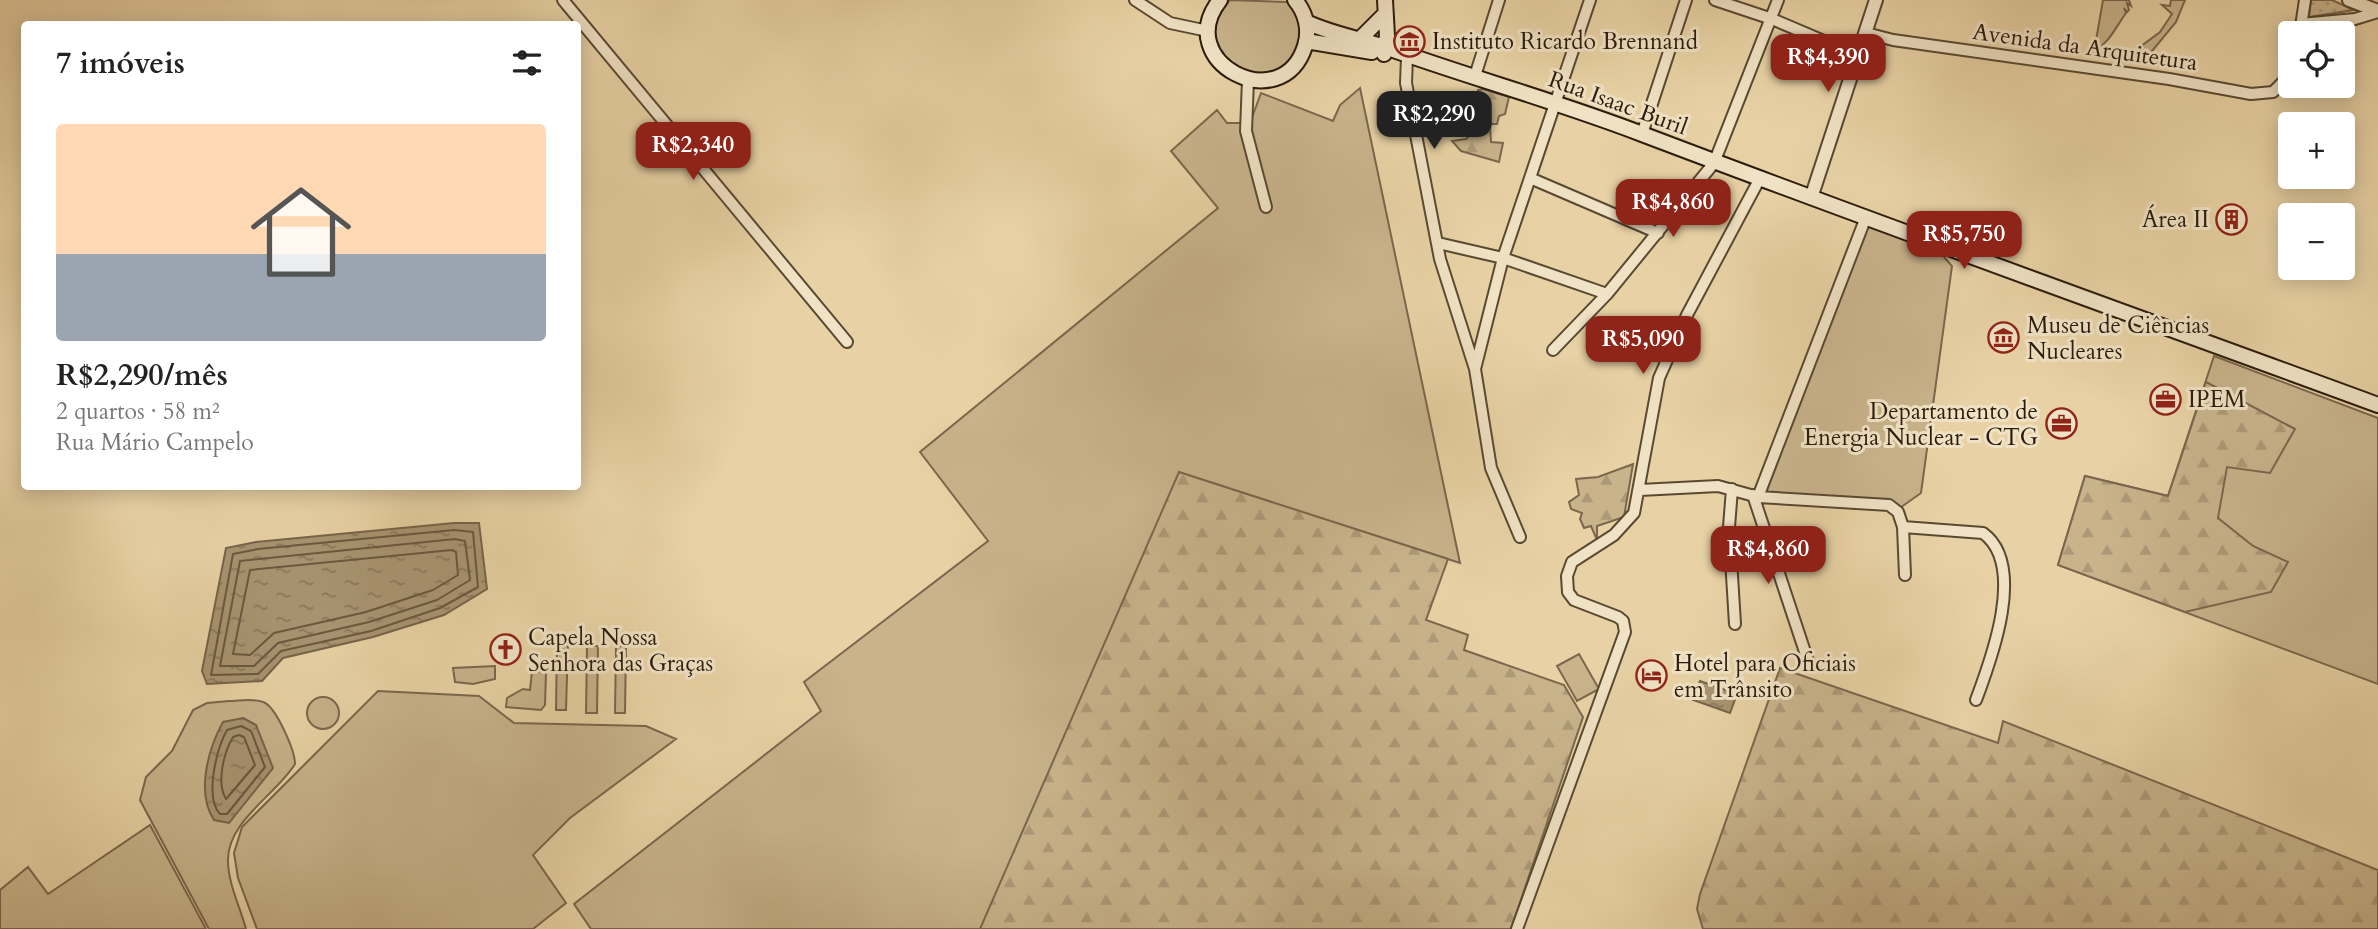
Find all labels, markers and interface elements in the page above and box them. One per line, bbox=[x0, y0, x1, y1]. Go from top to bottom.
street label: Avenida da Arquitetura bbox=[1971, 16, 2200, 78]
map controls bbox=[2278, 21, 2355, 280]
button: locate bbox=[2278, 21, 2355, 98]
museum icon: Instituto Ricardo Brennand bbox=[1392, 24, 1426, 58]
place label: Instituto Ricardo Brennand bbox=[1432, 26, 1699, 57]
pin: R$4,390 bbox=[1763, 34, 1893, 94]
text: R$4,390 bbox=[1787, 41, 1869, 72]
text: 7 imóveis bbox=[56, 43, 185, 84]
icon: filters bbox=[508, 44, 546, 82]
street label: Rua Isaac Buril bbox=[1544, 64, 1692, 143]
pin: R$2,290 bbox=[1369, 92, 1499, 151]
text: R$2,290 bbox=[1393, 98, 1475, 129]
button: + bbox=[2278, 112, 2355, 189]
pin: R$2,340 bbox=[628, 122, 758, 182]
text: R$2,340 bbox=[652, 129, 734, 160]
icon: home bbox=[238, 169, 364, 295]
pin: R$4,860 bbox=[1608, 180, 1738, 239]
text: R$4,860 bbox=[1632, 186, 1714, 217]
building icon: Área II bbox=[2215, 202, 2249, 236]
button: − bbox=[2278, 203, 2355, 280]
place label: Área II bbox=[2142, 204, 2209, 235]
pin: R$5,750 bbox=[1899, 212, 2029, 271]
text: R$5,750 bbox=[1923, 218, 2005, 249]
place label: Museu de Ciências Nucleares bbox=[2027, 310, 2209, 367]
pin: R$5,090 bbox=[1578, 316, 1708, 376]
museum icon: Museu de Ciências Nucleares bbox=[1987, 321, 2021, 355]
text: R$5,090 bbox=[1602, 323, 1684, 354]
text: R$2,290/mês bbox=[56, 355, 228, 396]
office icon: IPEM bbox=[2148, 382, 2182, 416]
place label: IPEM bbox=[2188, 384, 2246, 415]
text: 2 quartos · 58 m² bbox=[56, 396, 220, 427]
place label: Departamento de Energia Nuclear - CTG bbox=[1804, 396, 2038, 453]
office icon: Departamento de Energia Nuclear - CTG bbox=[2044, 407, 2078, 441]
text: Rua Mário Campelo bbox=[56, 427, 254, 458]
pin: R$4,860 bbox=[1703, 526, 1833, 586]
text: R$4,860 bbox=[1727, 533, 1809, 564]
place label: Capela Nossa Senhora das Graças bbox=[528, 622, 713, 679]
church icon: Capela Nossa Senhora das Graças bbox=[488, 633, 522, 667]
place label: Hotel para Oficiais em Trânsito bbox=[1674, 648, 1856, 705]
hotel icon: Hotel para Oficiais em Trânsito bbox=[1634, 659, 1668, 693]

